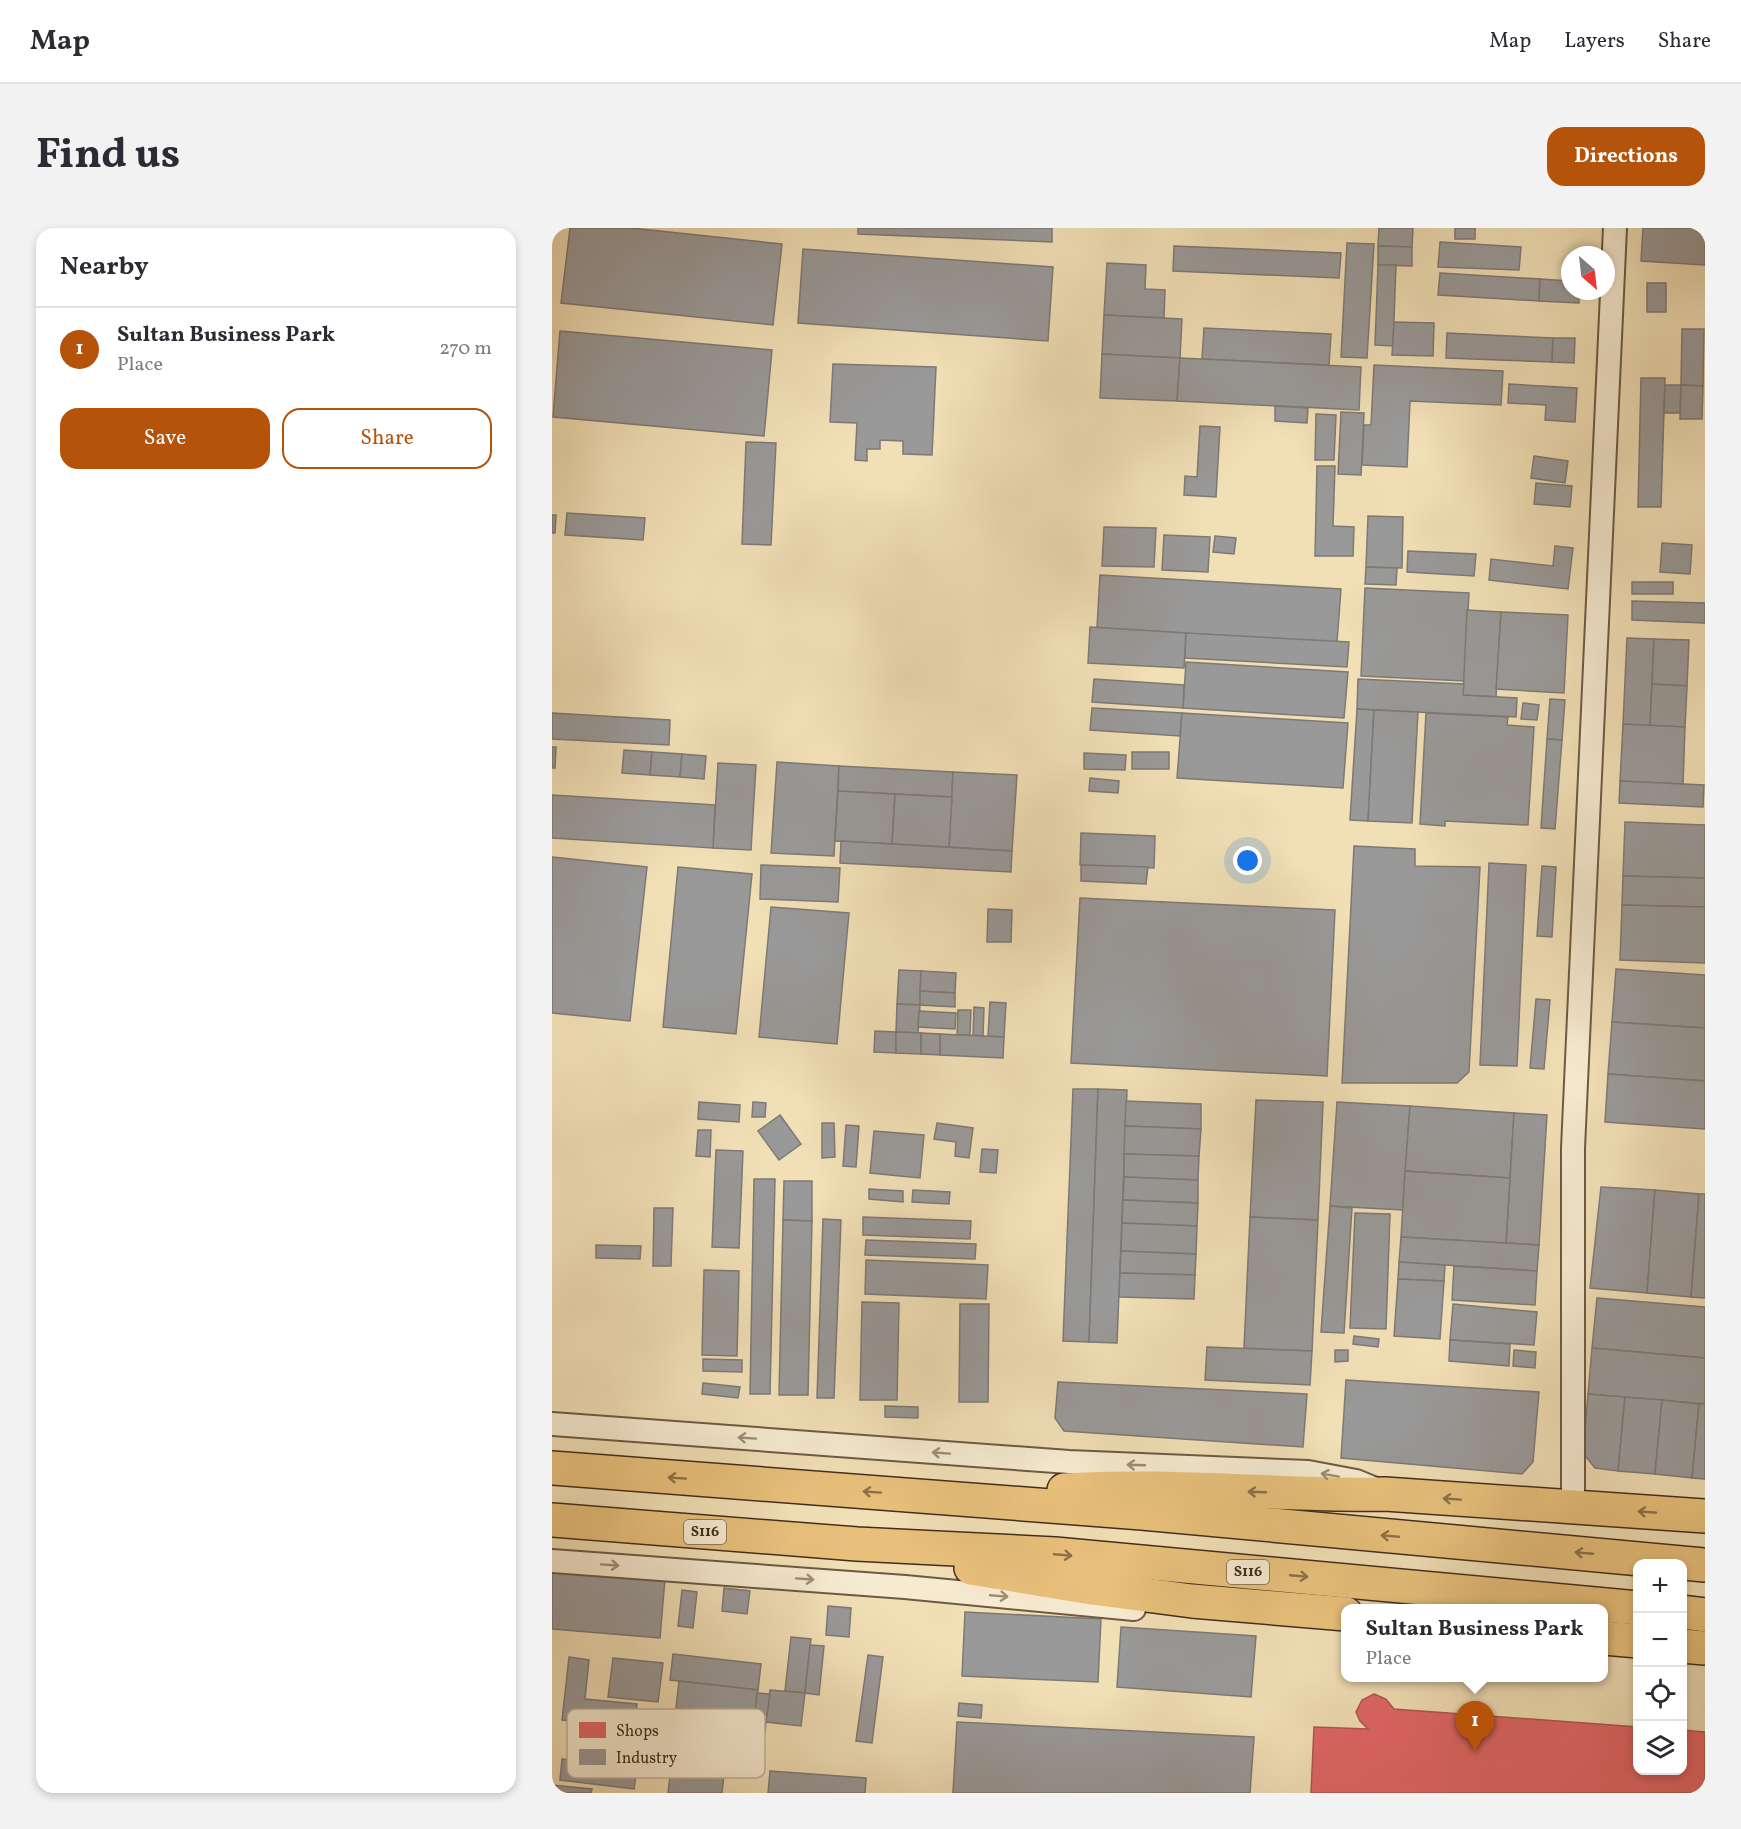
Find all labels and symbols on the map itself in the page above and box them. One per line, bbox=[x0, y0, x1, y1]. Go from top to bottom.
north arrow bbox=[1561, 246, 1615, 300]
your location bbox=[1233, 846, 1262, 875]
one-way arrow bbox=[737, 1432, 757, 1443]
one-way arrow bbox=[932, 1447, 952, 1458]
one-way arrow bbox=[1126, 1459, 1146, 1470]
one-way arrow bbox=[1321, 1469, 1341, 1480]
one-way arrow bbox=[668, 1472, 688, 1483]
one-way arrow bbox=[1248, 1486, 1268, 1497]
one-way arrow bbox=[862, 1487, 882, 1498]
one-way arrow bbox=[1443, 1493, 1463, 1504]
one-way arrow bbox=[1637, 1506, 1657, 1517]
road number: S116 bbox=[684, 1520, 726, 1544]
one-way arrow bbox=[1380, 1530, 1400, 1541]
one-way arrow bbox=[1575, 1547, 1594, 1558]
one-way arrow bbox=[1052, 1550, 1072, 1561]
one-way arrow bbox=[600, 1560, 620, 1571]
road number: S116 bbox=[1227, 1560, 1269, 1584]
one-way arrow bbox=[1288, 1571, 1308, 1582]
one-way arrow bbox=[794, 1574, 814, 1585]
one-way arrow bbox=[989, 1591, 1009, 1602]
pin: 1 bbox=[1456, 1702, 1494, 1751]
legend bbox=[567, 1709, 765, 1778]
text: Shops bbox=[616, 1721, 659, 1743]
text: Industry bbox=[616, 1748, 677, 1770]

